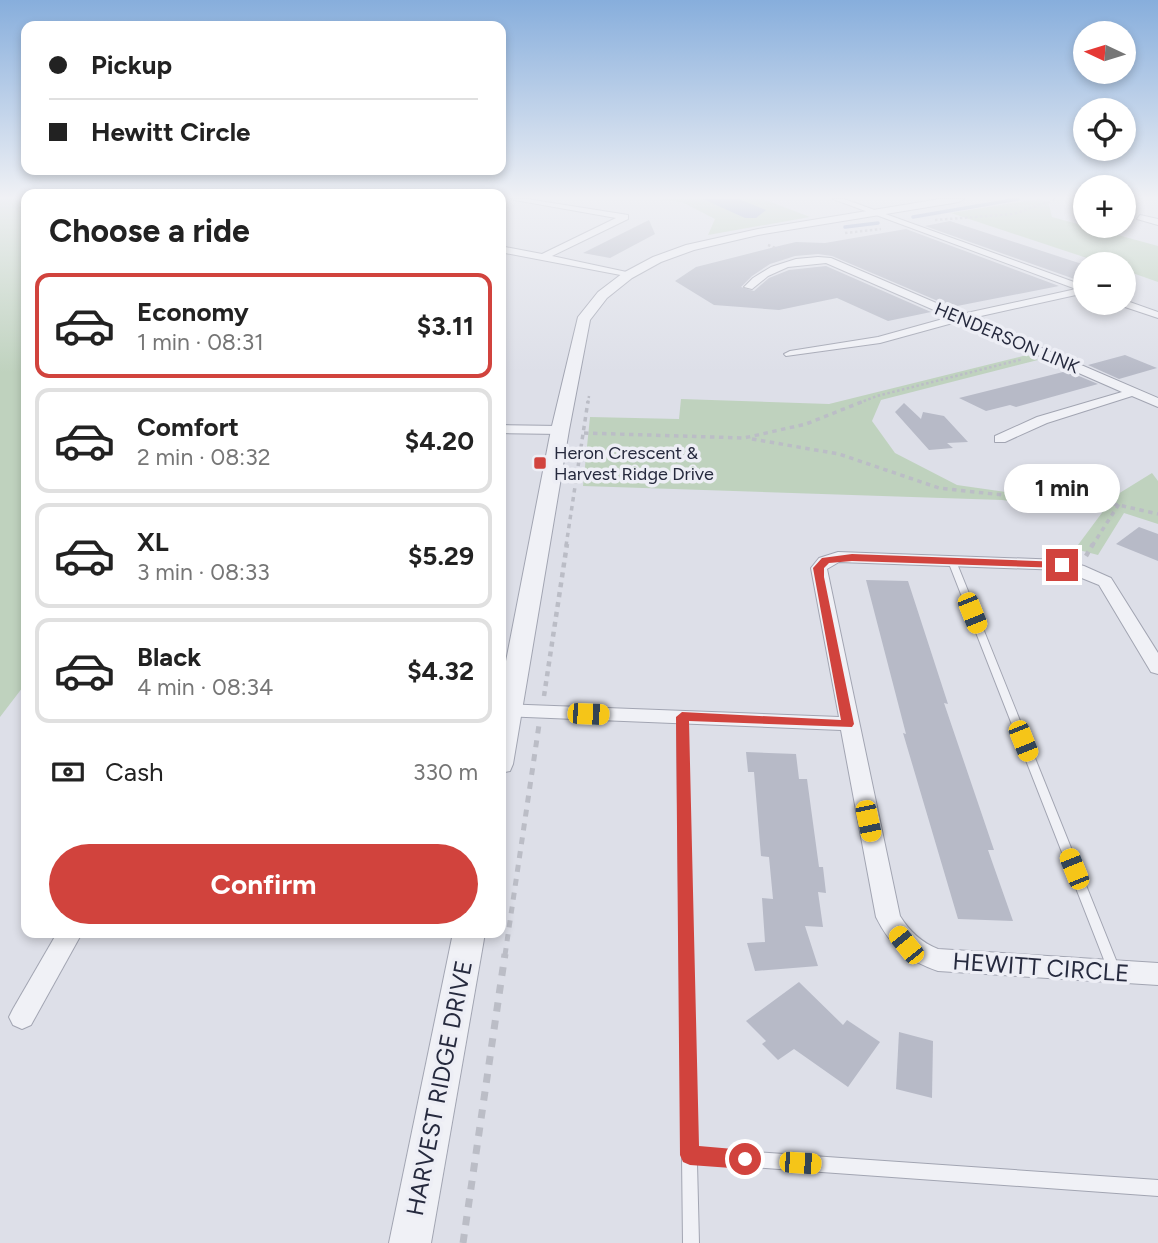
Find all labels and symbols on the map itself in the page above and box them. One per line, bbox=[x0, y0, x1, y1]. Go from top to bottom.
north arrow bbox=[1073, 21, 1136, 84]
street label: HENDERSON LINK bbox=[931, 298, 1083, 378]
place label: Heron Crescent & Harvest Ridge Drive bbox=[554, 442, 714, 485]
marker: Heron Crescent & Harvest Ridge Drive bbox=[532, 455, 548, 471]
callout: 1 min bbox=[1004, 463, 1120, 512]
route end bbox=[1046, 549, 1078, 581]
car bbox=[955, 590, 990, 636]
car bbox=[567, 703, 610, 725]
car bbox=[1006, 718, 1041, 764]
car bbox=[854, 798, 883, 844]
car bbox=[1057, 846, 1092, 892]
car bbox=[885, 922, 928, 968]
street label: HEWITT CIRCLE bbox=[952, 946, 1130, 988]
street label: HARVEST RIDGE DRIVE bbox=[400, 958, 478, 1218]
route start bbox=[729, 1143, 761, 1175]
car bbox=[779, 1151, 822, 1175]

